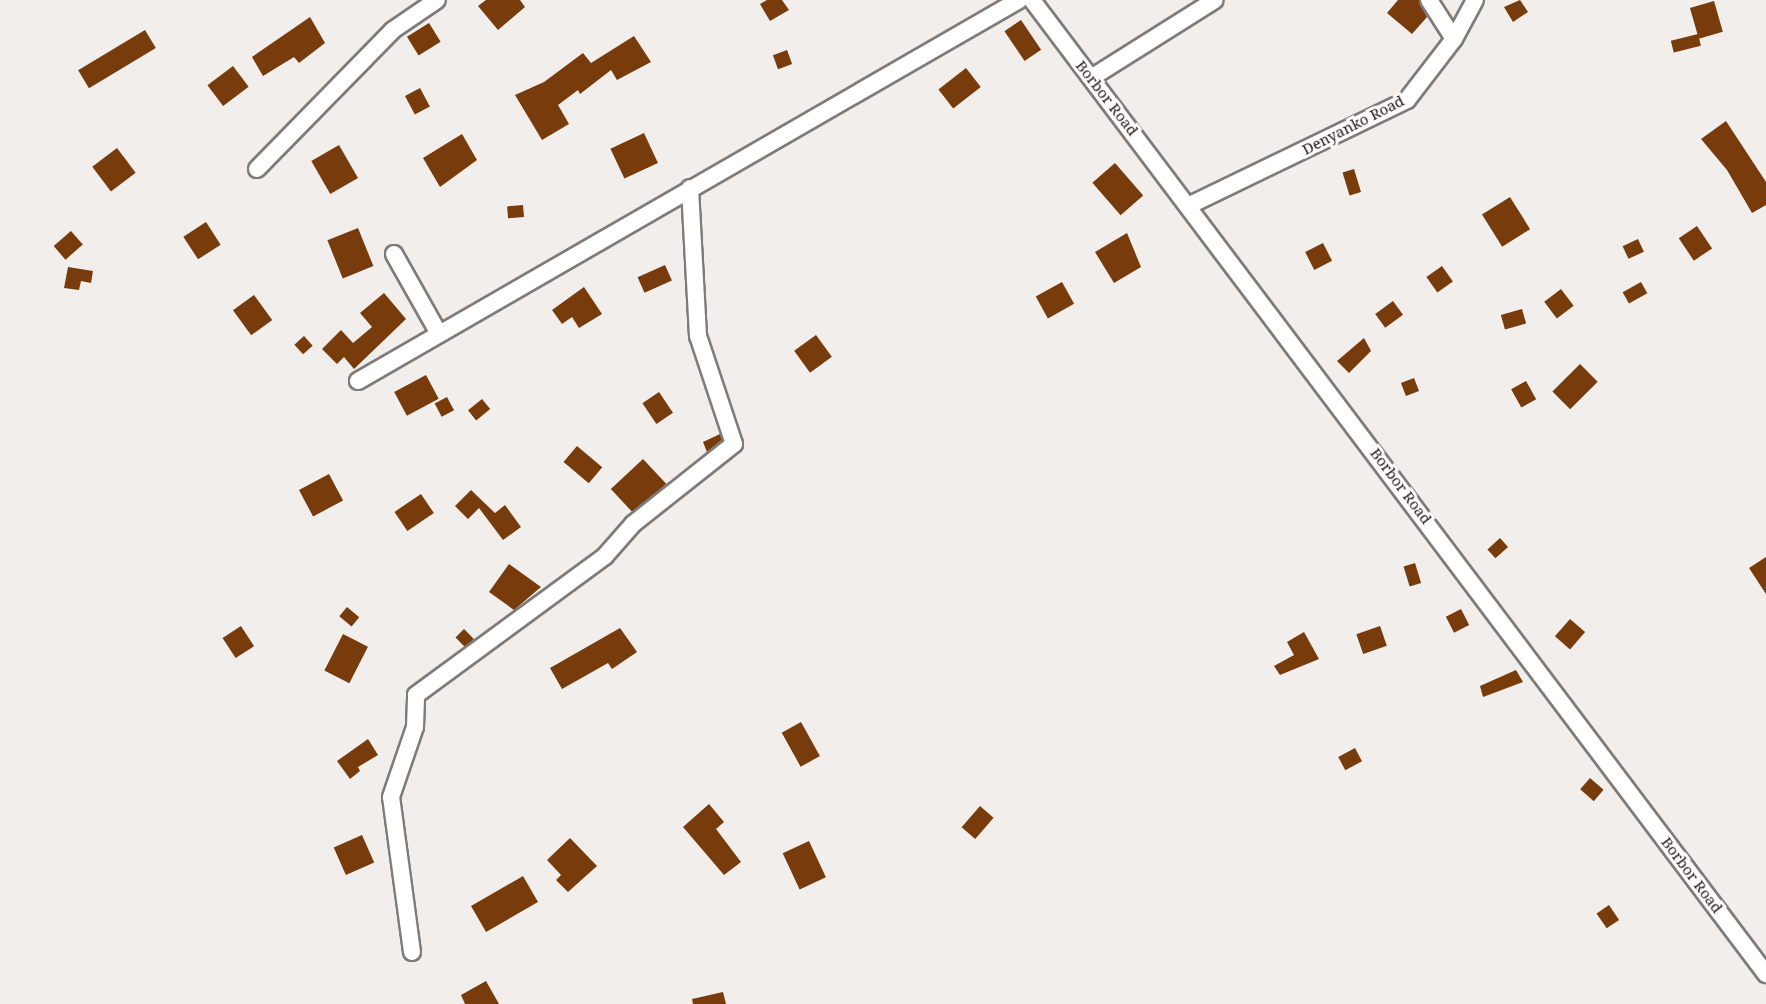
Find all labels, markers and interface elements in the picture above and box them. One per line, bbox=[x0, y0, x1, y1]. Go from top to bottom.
street label: Borbor Road bbox=[1072, 57, 1142, 139]
street label: Denyanko Road bbox=[1299, 92, 1407, 158]
street label: Borbor Road bbox=[1367, 444, 1435, 528]
street label: Borbor Road bbox=[1658, 833, 1726, 917]

